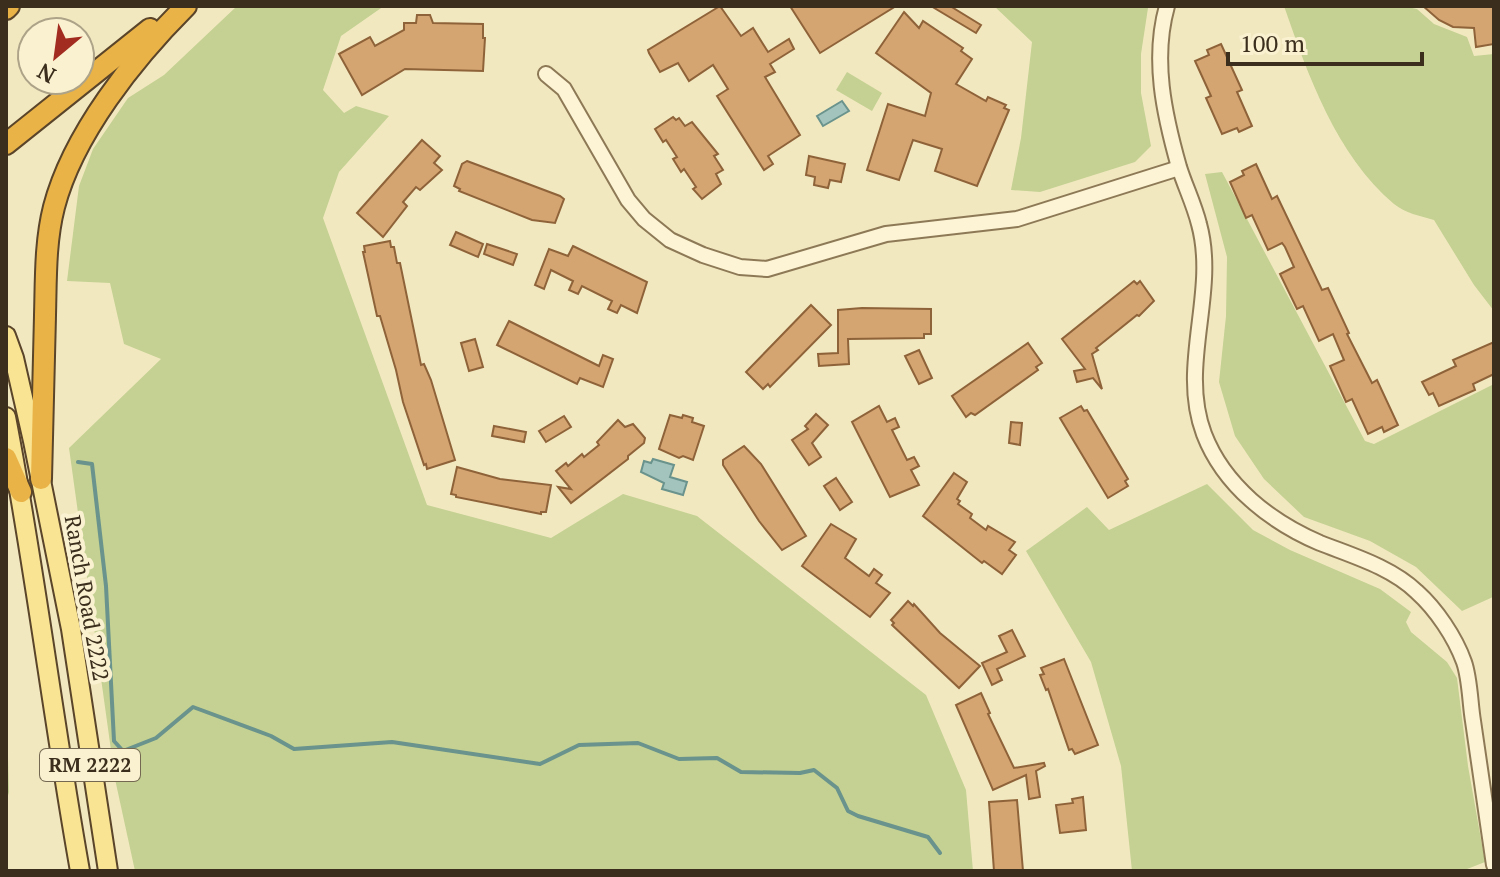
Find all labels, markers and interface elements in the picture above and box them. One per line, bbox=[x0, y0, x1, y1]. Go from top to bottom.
north arrow bbox=[16, 16, 96, 96]
scale bar bbox=[1228, 16, 1422, 66]
text: 100 m bbox=[1240, 27, 1305, 59]
text: N bbox=[31, 57, 60, 91]
street label: Ranch Road 2222 bbox=[59, 513, 116, 683]
road number: RM 2222 bbox=[40, 749, 140, 781]

